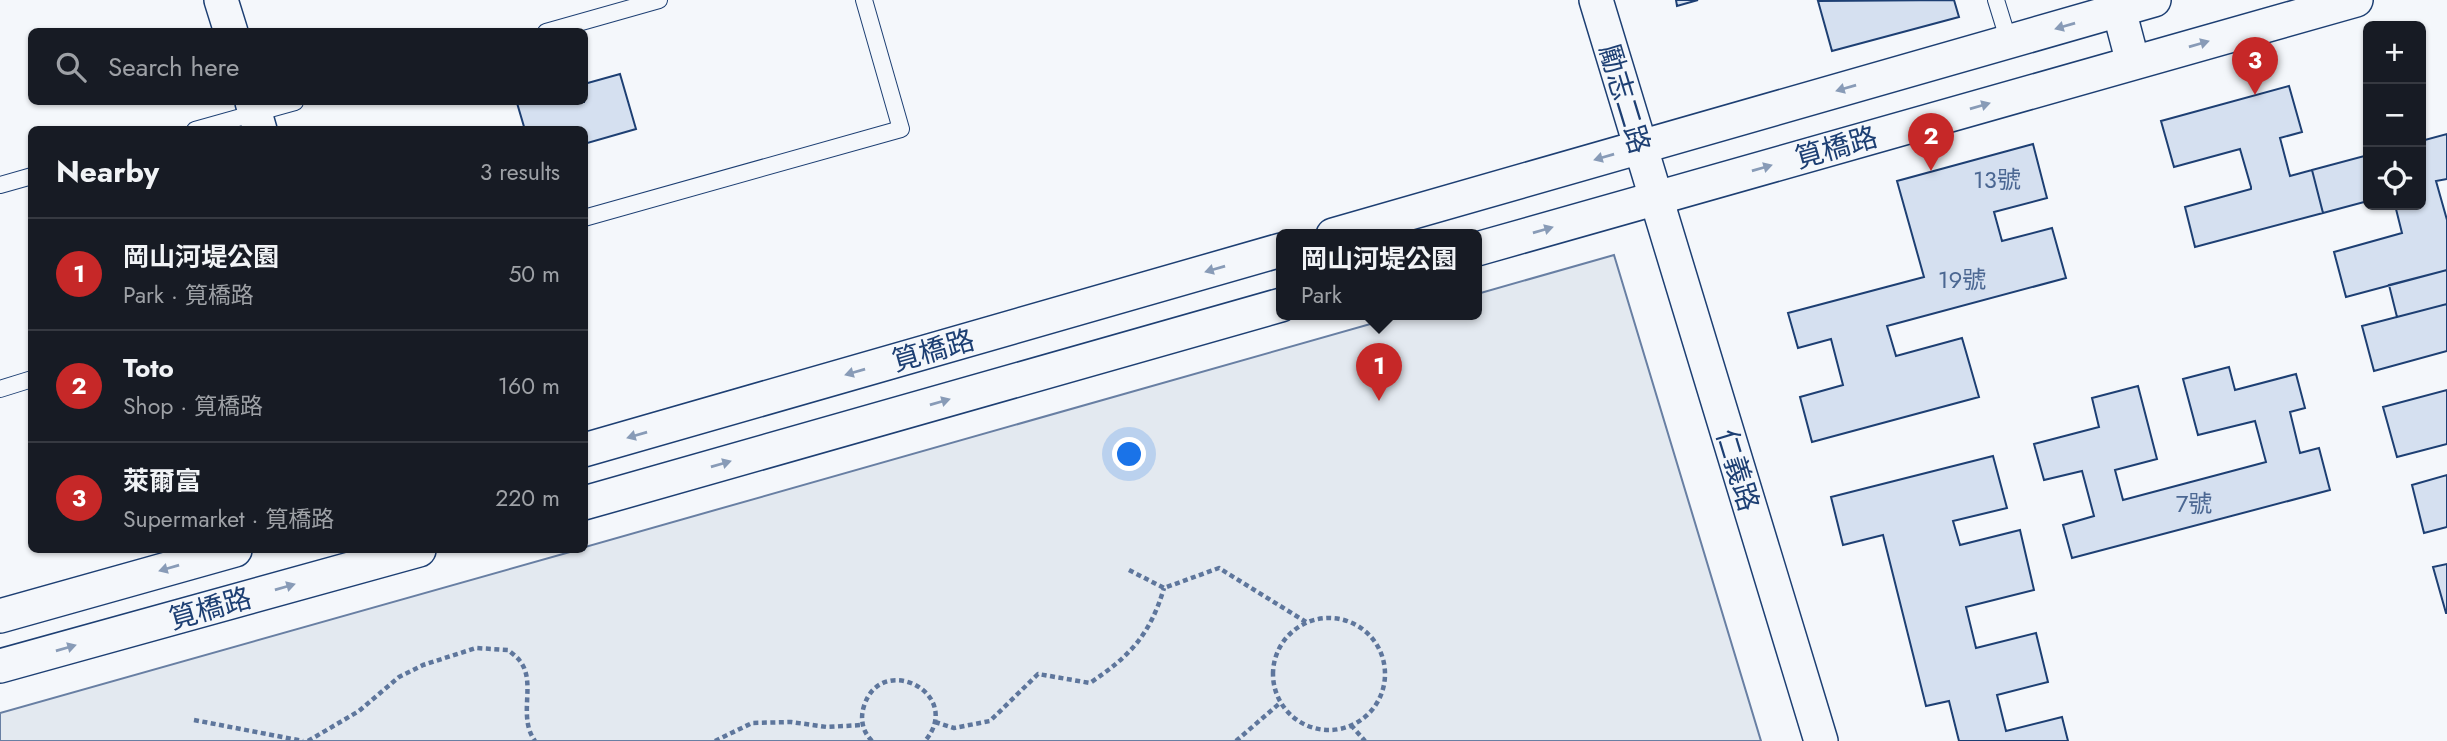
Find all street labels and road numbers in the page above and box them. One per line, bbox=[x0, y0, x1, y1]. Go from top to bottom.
street label: 勵志二路 bbox=[1589, 40, 1661, 159]
street label: 筧橋路 bbox=[1790, 116, 1882, 179]
street label: 筧橋路 bbox=[887, 319, 979, 382]
street label: 仁義路 bbox=[1706, 424, 1769, 516]
street label: 筧橋路 bbox=[164, 577, 256, 640]

